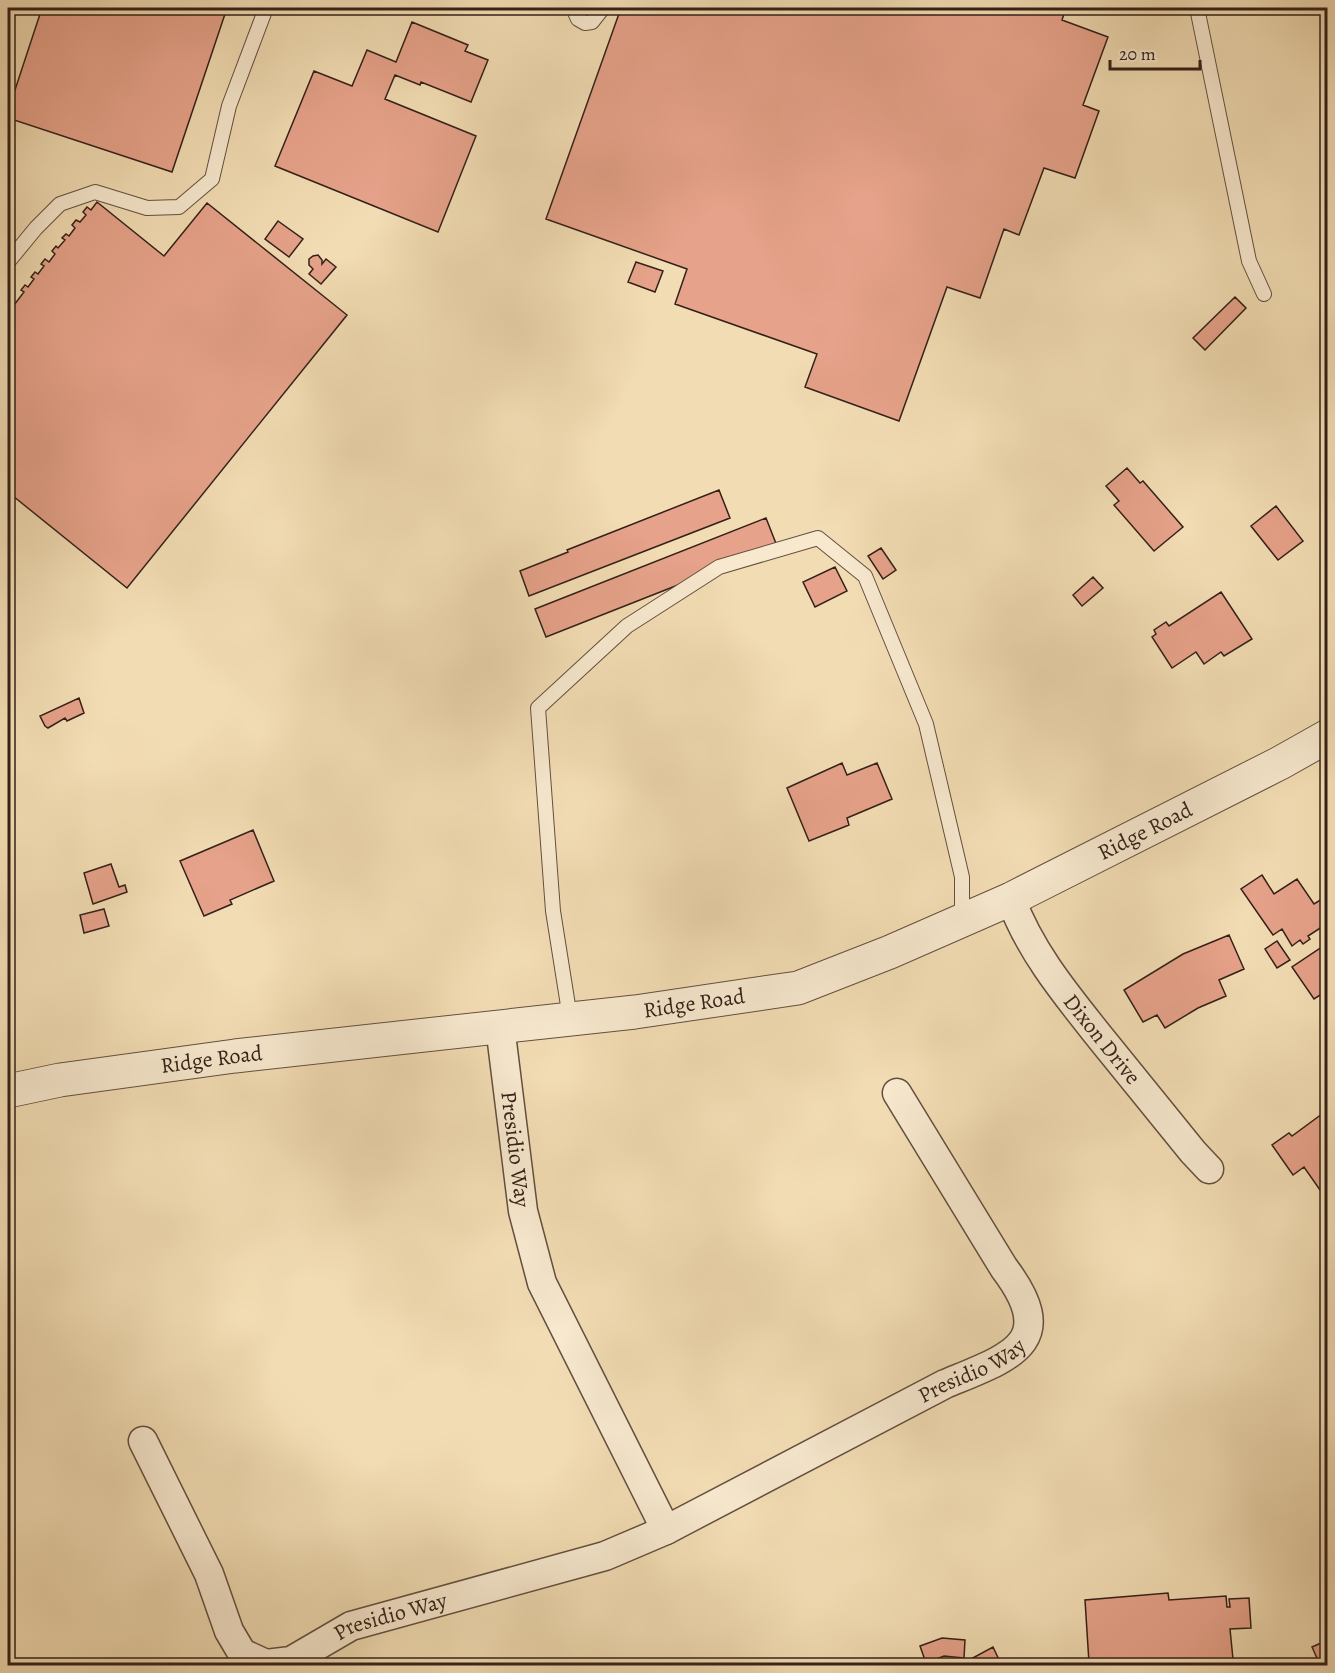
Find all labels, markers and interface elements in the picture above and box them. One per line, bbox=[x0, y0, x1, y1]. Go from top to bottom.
scale bar bbox=[1110, 33, 1200, 71]
text: 20 m bbox=[1119, 42, 1156, 66]
street label: Ridge Road bbox=[1093, 795, 1198, 868]
street label: Ridge Road bbox=[641, 981, 747, 1026]
street label: Dixon Drive bbox=[1056, 988, 1148, 1091]
street label: Ridge Road bbox=[159, 1038, 264, 1081]
street label: Presidio Way bbox=[493, 1089, 537, 1209]
street label: Presidio Way bbox=[913, 1332, 1033, 1411]
street label: Presidio Way bbox=[328, 1585, 451, 1648]

